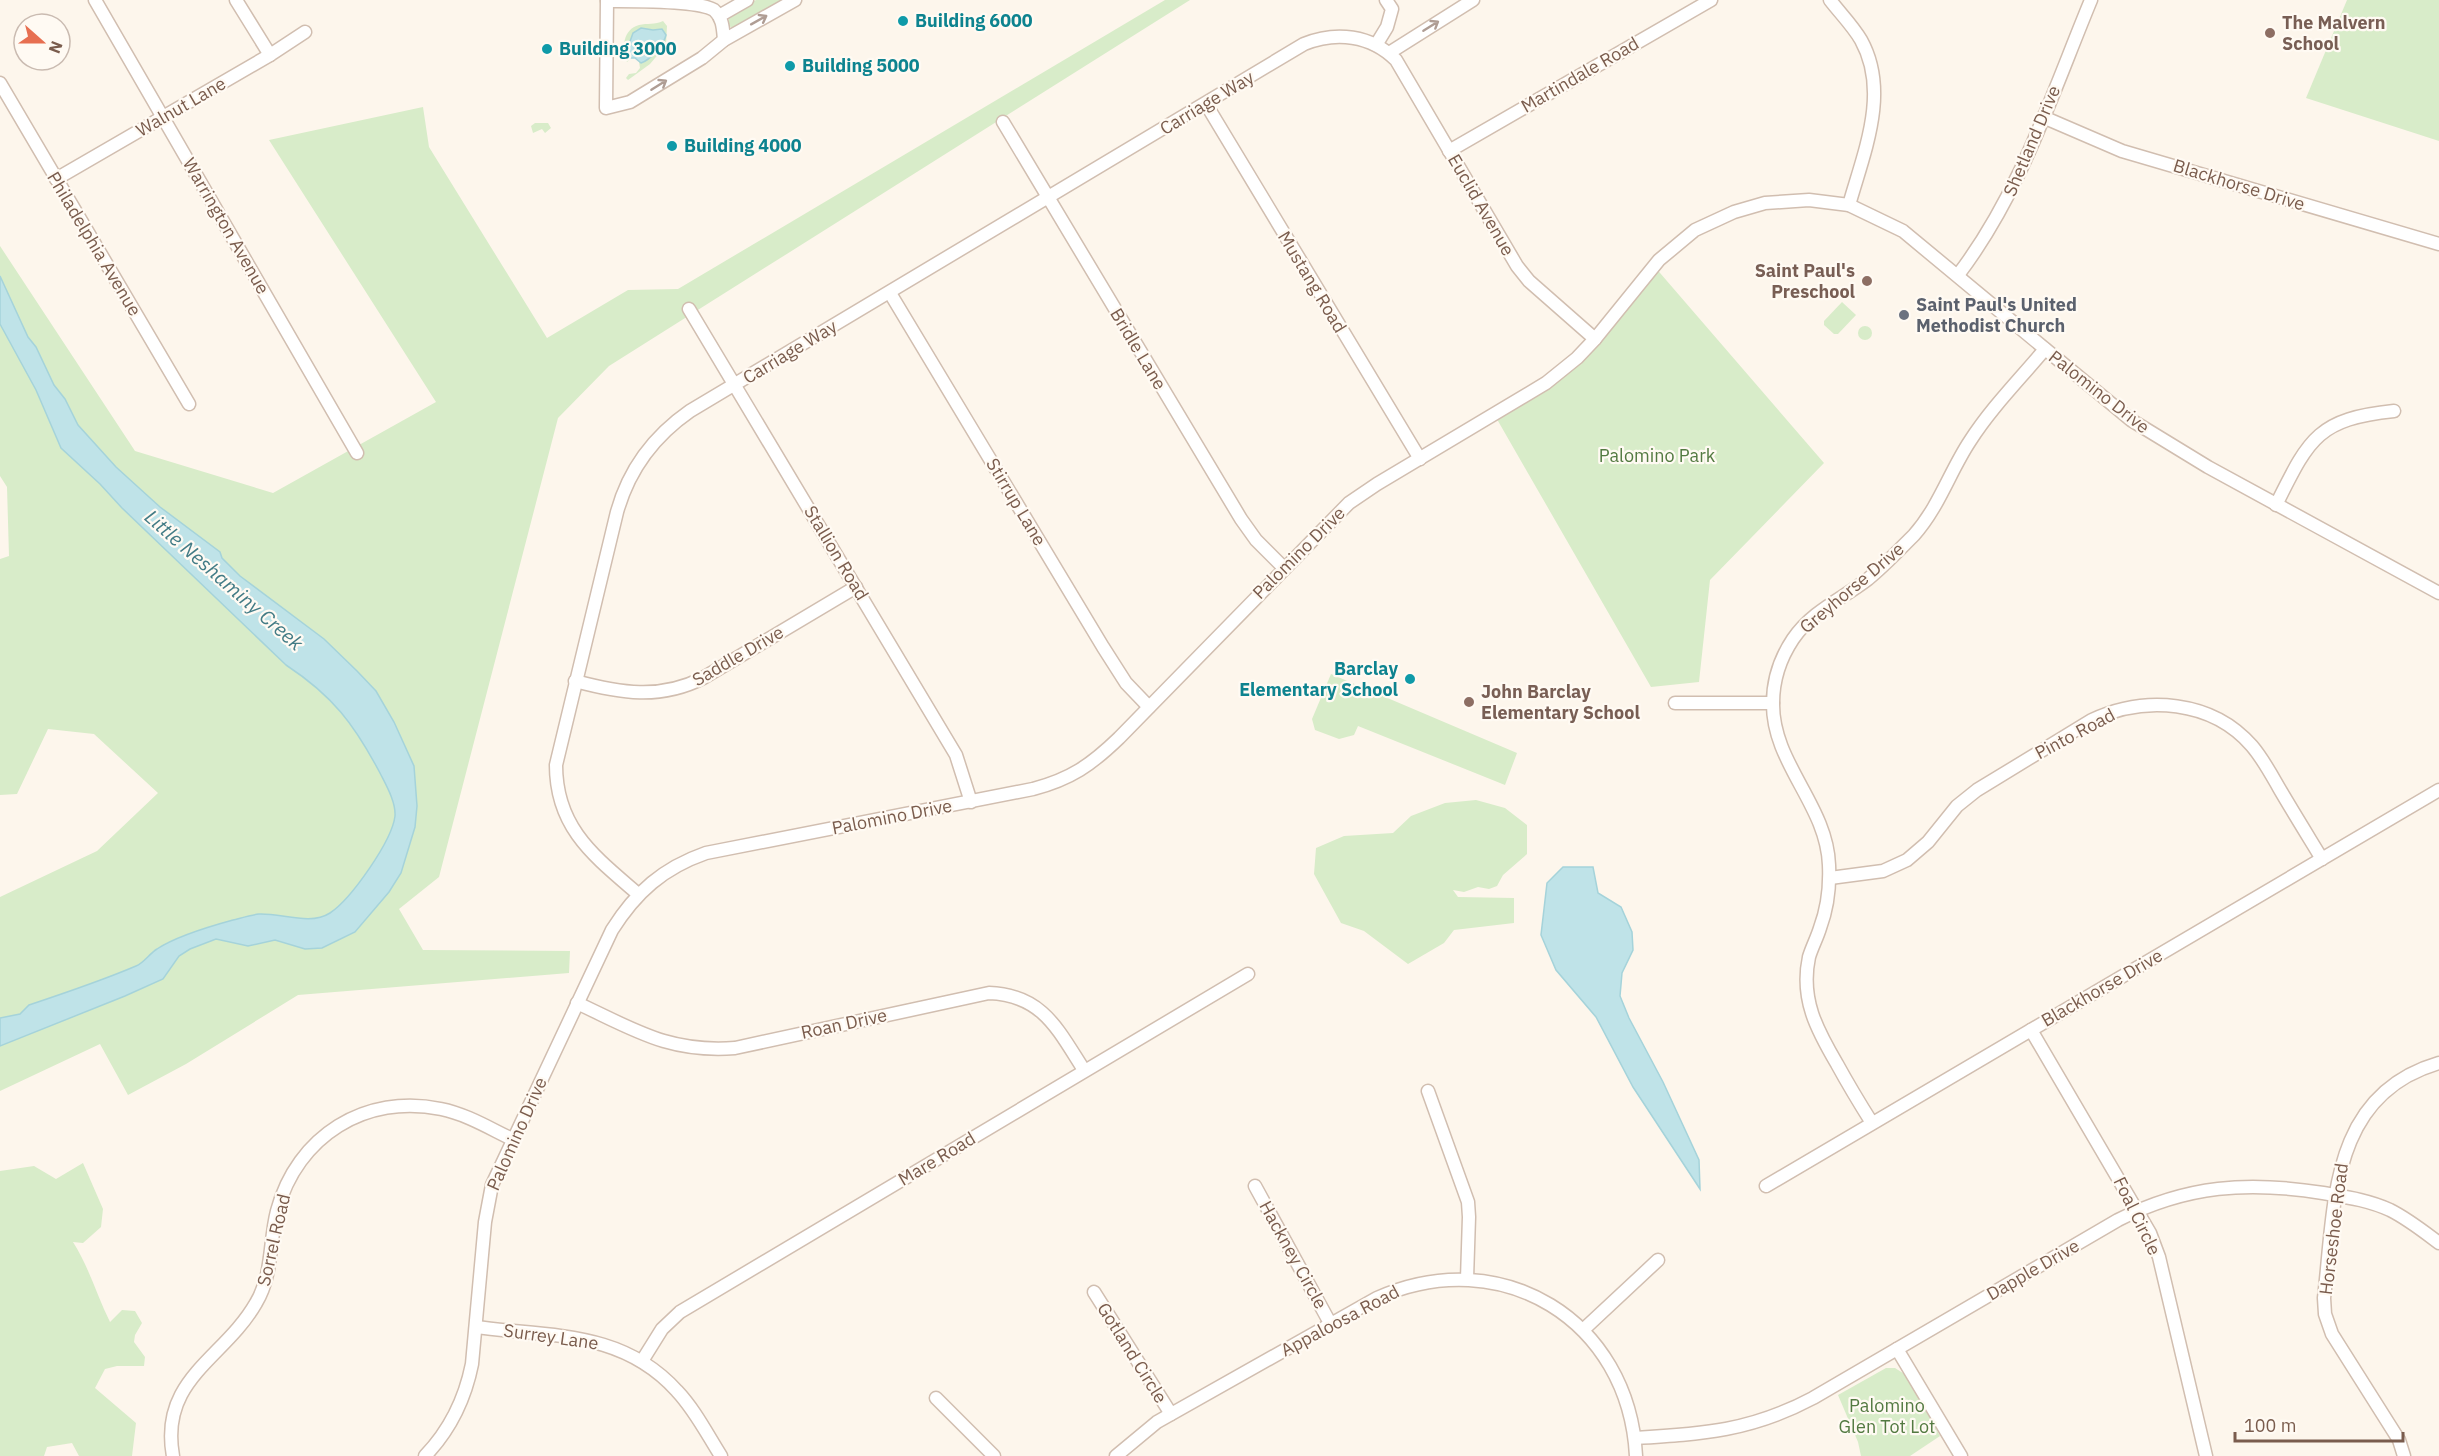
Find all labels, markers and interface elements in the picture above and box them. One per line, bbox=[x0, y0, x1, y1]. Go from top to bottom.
place label: Building 6000 bbox=[915, 9, 1033, 32]
place label: The Malvern School bbox=[2282, 11, 2386, 55]
north arrow bbox=[12, 12, 72, 72]
one-way arrow bbox=[750, 14, 767, 26]
marker: Building 6000 bbox=[896, 14, 910, 28]
one-way arrow bbox=[1422, 20, 1439, 32]
marker: The Malvern School bbox=[2263, 26, 2277, 40]
street label: Martindale Road bbox=[1517, 32, 1643, 118]
place label: Building 3000 bbox=[559, 37, 677, 60]
text: N bbox=[45, 38, 67, 56]
marker: Building 3000 bbox=[540, 42, 554, 56]
place label: Building 5000 bbox=[802, 54, 920, 77]
marker: Building 5000 bbox=[783, 59, 797, 73]
street label: Carriage Way bbox=[1155, 65, 1258, 140]
street label: Walnut Lane bbox=[132, 72, 230, 142]
one-way arrow bbox=[650, 78, 667, 90]
street label: Shetland Drive bbox=[1998, 82, 2065, 200]
place label: Building 4000 bbox=[684, 134, 802, 157]
marker: Building 4000 bbox=[665, 139, 679, 153]
street label: Euclid Avenue bbox=[1443, 150, 1520, 260]
street label: Warrington Avenue bbox=[178, 153, 275, 298]
street label: Blackhorse Drive bbox=[2171, 154, 2308, 215]
street label: Philadelphia Avenue bbox=[42, 167, 147, 320]
street label: Mustang Road bbox=[1273, 227, 1352, 337]
place label: Saint Paul's Preschool bbox=[1755, 259, 1856, 303]
marker: Saint Paul's Preschool bbox=[1860, 274, 1874, 288]
place label: Saint Paul's United Methodist Church bbox=[1916, 293, 2077, 337]
street label: Bridle Lane bbox=[1105, 304, 1172, 394]
marker: Saint Paul's United Methodist Church bbox=[1897, 308, 1911, 322]
street label: Carriage Way bbox=[738, 314, 841, 389]
street label: Palomino Drive bbox=[2044, 345, 2154, 438]
park label: Palomino Park bbox=[1599, 444, 1716, 467]
street label: Stirrup Lane bbox=[981, 454, 1052, 550]
street label: Stallion Road bbox=[799, 501, 874, 604]
street label: Palomino Drive bbox=[1247, 501, 1350, 604]
water label: Little Neshaminy Creek bbox=[139, 503, 310, 656]
street label: Greyhorse Drive bbox=[1795, 537, 1909, 638]
street label: Saddle Drive bbox=[688, 620, 788, 691]
place label: Barclay Elementary School bbox=[1239, 657, 1399, 701]
marker: Barclay Elementary School bbox=[1403, 672, 1417, 686]
place label: John Barclay Elementary School bbox=[1481, 680, 1640, 724]
marker: John Barclay Elementary School bbox=[1462, 695, 1476, 709]
street label: Pinto Road bbox=[2031, 703, 2119, 764]
street label: Palomino Drive bbox=[830, 794, 954, 839]
street label: Blackhorse Drive bbox=[2037, 943, 2167, 1032]
street label: Roan Drive bbox=[799, 1003, 889, 1044]
street label: Palomino Drive bbox=[481, 1073, 552, 1194]
street label: Mare Road bbox=[894, 1126, 980, 1191]
street label: Horseshoe Road bbox=[2314, 1162, 2353, 1296]
street label: Foal Circle bbox=[2109, 1173, 2166, 1259]
street label: Sorrel Road bbox=[252, 1191, 295, 1288]
street label: Hackney Circle bbox=[1254, 1197, 1333, 1313]
street label: Dapple Drive bbox=[1982, 1234, 2083, 1305]
street label: Appaloosa Road bbox=[1276, 1280, 1403, 1361]
street label: Gotland Circle bbox=[1092, 1298, 1173, 1407]
street label: Surrey Lane bbox=[502, 1318, 600, 1355]
park label: Palomino Glen Tot Lot bbox=[1839, 1394, 1935, 1438]
scale bar bbox=[2235, 1405, 2403, 1443]
text: 100 m bbox=[2244, 1414, 2296, 1437]

